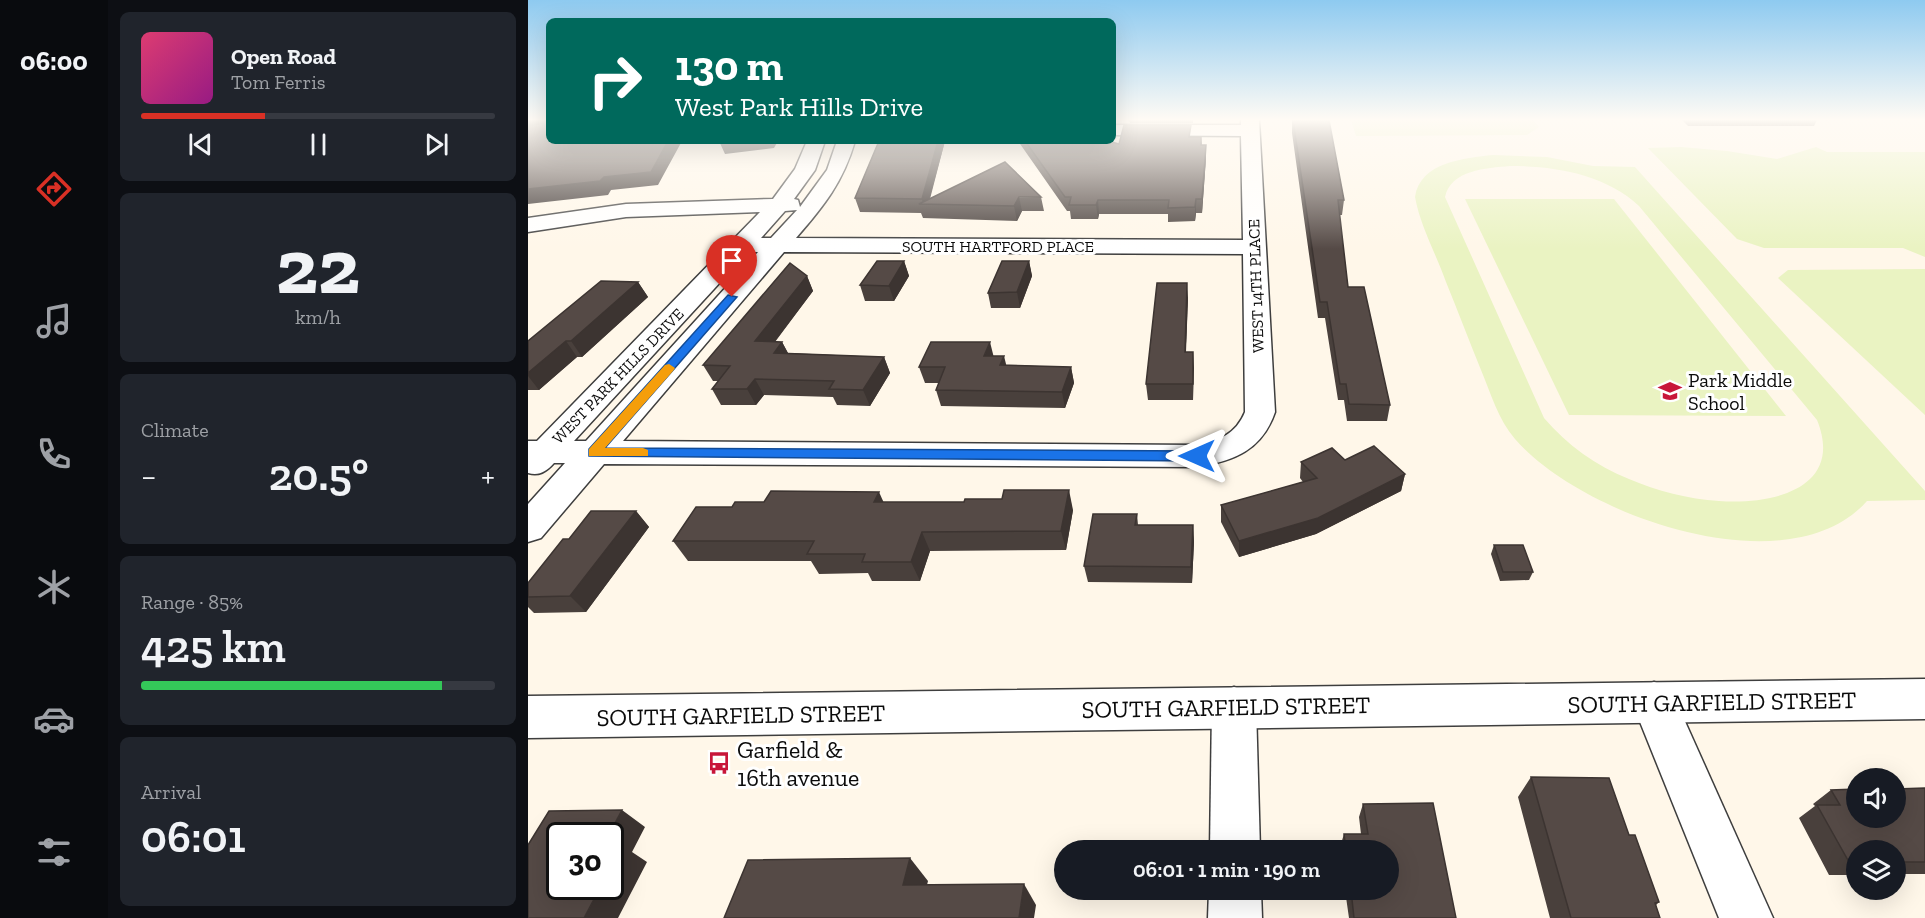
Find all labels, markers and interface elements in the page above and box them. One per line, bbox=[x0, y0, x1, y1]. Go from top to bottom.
text: 130 m bbox=[675, 40, 783, 91]
icon: right bbox=[576, 42, 654, 120]
text: Open Road bbox=[231, 43, 336, 70]
text: 06:00 bbox=[20, 45, 88, 77]
text: Tom Ferris bbox=[231, 70, 326, 94]
text: West Park Hills Drive bbox=[675, 91, 923, 123]
icon: previous bbox=[184, 128, 217, 161]
icon: pause bbox=[302, 128, 335, 161]
icon: next bbox=[420, 128, 453, 161]
icon: directions bbox=[33, 168, 75, 210]
text: 22 bbox=[276, 219, 360, 313]
street label: WEST 14TH PLACE bbox=[1244, 219, 1268, 353]
pin bbox=[706, 235, 757, 297]
street label: SOUTH HARTFORD PLACE bbox=[902, 237, 1094, 256]
icon: arrive bbox=[715, 244, 748, 277]
icon: music bbox=[33, 300, 75, 342]
street label: WEST PARK HILLS DRIVE bbox=[548, 304, 688, 448]
text: km/h bbox=[295, 305, 341, 329]
place label: Park Middle School bbox=[1688, 368, 1792, 415]
school or university icon: Park Middle School bbox=[1657, 378, 1683, 404]
text: Climate bbox=[141, 418, 209, 442]
position arrow bbox=[1165, 424, 1229, 488]
icon: phone bbox=[33, 433, 75, 475]
text: 20.5° bbox=[269, 448, 369, 502]
text: − bbox=[141, 456, 156, 495]
text: + bbox=[481, 456, 495, 495]
icon: climate bbox=[33, 566, 75, 608]
text: Range · 85% bbox=[141, 590, 243, 614]
text: 425 km bbox=[141, 620, 286, 674]
street label: SOUTH GARFIELD STREET bbox=[1567, 685, 1857, 719]
street label: SOUTH GARFIELD STREET bbox=[1081, 690, 1371, 724]
icon: car bbox=[33, 698, 75, 740]
street label: SOUTH GARFIELD STREET bbox=[596, 698, 886, 732]
place label: Garfield & 16th avenue bbox=[737, 735, 859, 792]
bus stop icon: Garfield & 16th avenue bbox=[706, 750, 732, 776]
map controls bbox=[1846, 768, 1906, 900]
button: sound bbox=[1846, 768, 1906, 828]
text: Arrival bbox=[141, 780, 201, 804]
text: 06:01 bbox=[141, 810, 246, 864]
speed limit sign: 30 bbox=[546, 822, 624, 900]
icon: filters bbox=[33, 831, 75, 873]
button: layers bbox=[1846, 840, 1906, 900]
text: 06:01 · 1 min · 190 m bbox=[1133, 856, 1320, 883]

